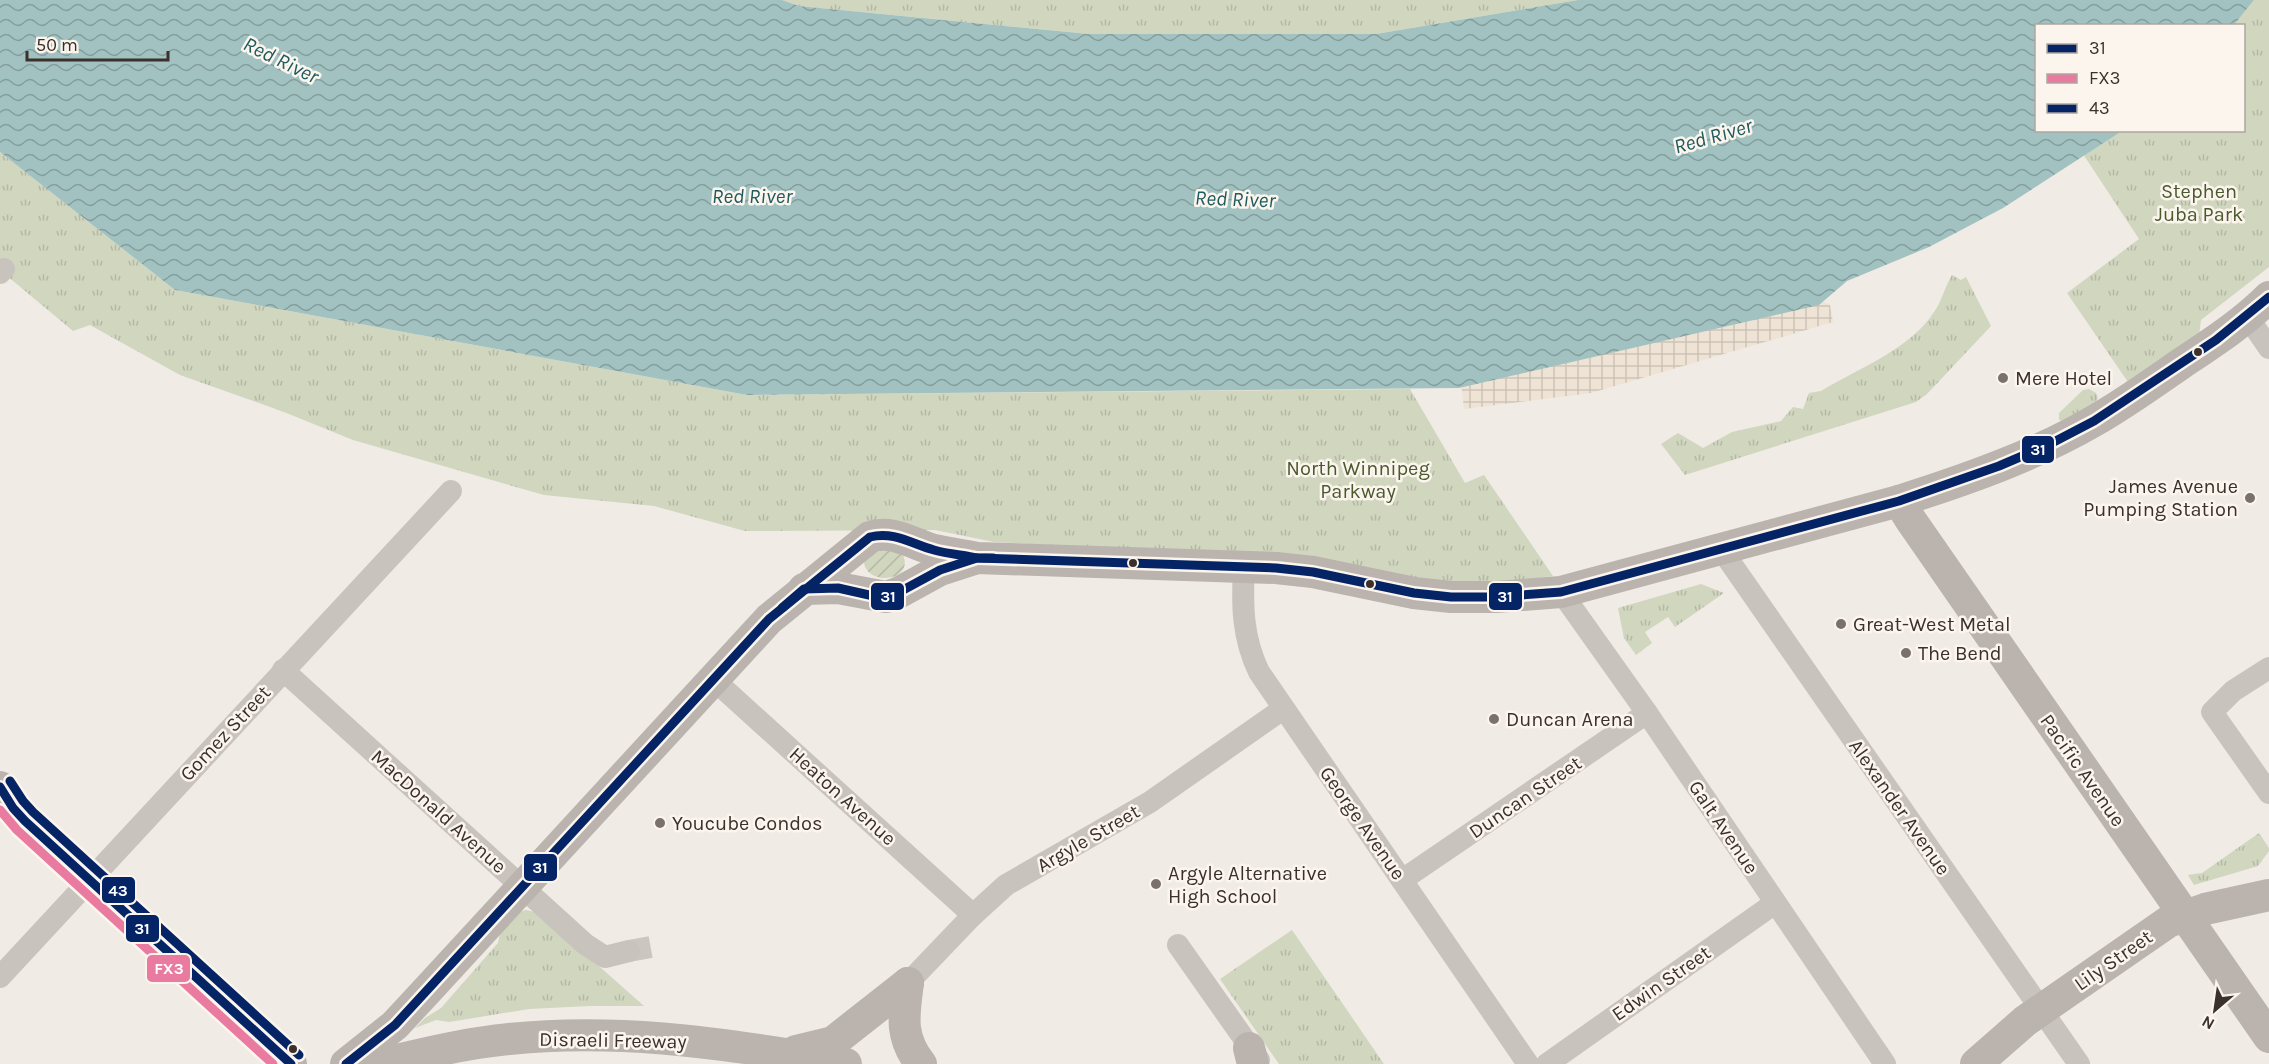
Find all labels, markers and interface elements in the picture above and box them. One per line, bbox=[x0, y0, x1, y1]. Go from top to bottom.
scale bar bbox=[27, 24, 168, 62]
legend bbox=[2035, 24, 2245, 132]
water label: Red River bbox=[239, 32, 323, 89]
text: 50 m bbox=[36, 34, 78, 56]
text: 31 bbox=[2089, 37, 2106, 59]
text: FX3 bbox=[2089, 67, 2120, 89]
text: 43 bbox=[2089, 97, 2110, 119]
water label: Red River bbox=[1671, 113, 1756, 159]
park label: Stephen Juba Park bbox=[2155, 180, 2243, 226]
water label: Red River bbox=[712, 184, 793, 208]
water label: Red River bbox=[1194, 186, 1277, 212]
unlabelled marker bbox=[2192, 346, 2204, 358]
place label: Mere Hotel bbox=[2015, 367, 2112, 390]
marker: Mere Hotel bbox=[1996, 371, 2010, 385]
line badge: 31 bbox=[2021, 435, 2055, 464]
text: 31 bbox=[2030, 440, 2046, 459]
park label: North Winnipeg Parkway bbox=[1286, 457, 1430, 503]
place label: James Avenue Pumping Station bbox=[2083, 475, 2238, 521]
marker: James Avenue Pumping Station bbox=[2243, 491, 2257, 505]
unlabelled marker bbox=[1127, 557, 1139, 569]
unlabelled marker bbox=[1364, 578, 1376, 590]
line badge: 31 bbox=[870, 582, 905, 611]
line badge: 31 bbox=[1488, 582, 1523, 611]
text: 31 bbox=[880, 587, 896, 606]
text: 31 bbox=[1497, 587, 1513, 606]
place label: Great-West Metal bbox=[1853, 613, 2011, 636]
marker: Great-West Metal bbox=[1834, 617, 1848, 631]
place label: The Bend bbox=[1918, 642, 2002, 665]
marker: The Bend bbox=[1899, 646, 1913, 660]
street label: Gomez Street bbox=[175, 681, 276, 786]
place label: Duncan Arena bbox=[1506, 708, 1634, 731]
street label: Pacific Avenue bbox=[2035, 710, 2130, 831]
marker: Duncan Arena bbox=[1487, 712, 1501, 726]
street label: Alexander Avenue bbox=[1844, 735, 1955, 880]
street label: Heaton Avenue bbox=[785, 742, 901, 850]
street label: MacDonald Avenue bbox=[367, 745, 511, 878]
street label: Duncan Street bbox=[1465, 751, 1586, 843]
street label: George Avenue bbox=[1315, 762, 1410, 884]
street label: Galt Avenue bbox=[1684, 776, 1763, 878]
street label: Argyle Street bbox=[1033, 800, 1144, 877]
place label: Youcube Condos bbox=[672, 812, 823, 835]
marker: Youcube Condos bbox=[653, 816, 667, 830]
line badge: 31 bbox=[523, 853, 558, 882]
text: 31 bbox=[532, 858, 548, 877]
place label: Argyle Alternative High School bbox=[1168, 862, 1327, 908]
line badge: 43 bbox=[101, 876, 136, 904]
marker: Argyle Alternative High School bbox=[1149, 877, 1163, 891]
text: 43 bbox=[108, 881, 128, 900]
line badge: 31 bbox=[125, 914, 160, 943]
text: 31 bbox=[134, 919, 150, 938]
street label: Lily Street bbox=[2070, 925, 2157, 996]
street label: Edwin Street bbox=[1607, 941, 1715, 1026]
line badge: FX3 bbox=[146, 954, 191, 983]
text: FX3 bbox=[154, 959, 184, 978]
north arrow bbox=[2185, 980, 2245, 1040]
text: N bbox=[2198, 1012, 2218, 1034]
street label: Disraeli Freeway bbox=[539, 1028, 687, 1053]
unlabelled marker bbox=[287, 1043, 299, 1055]

